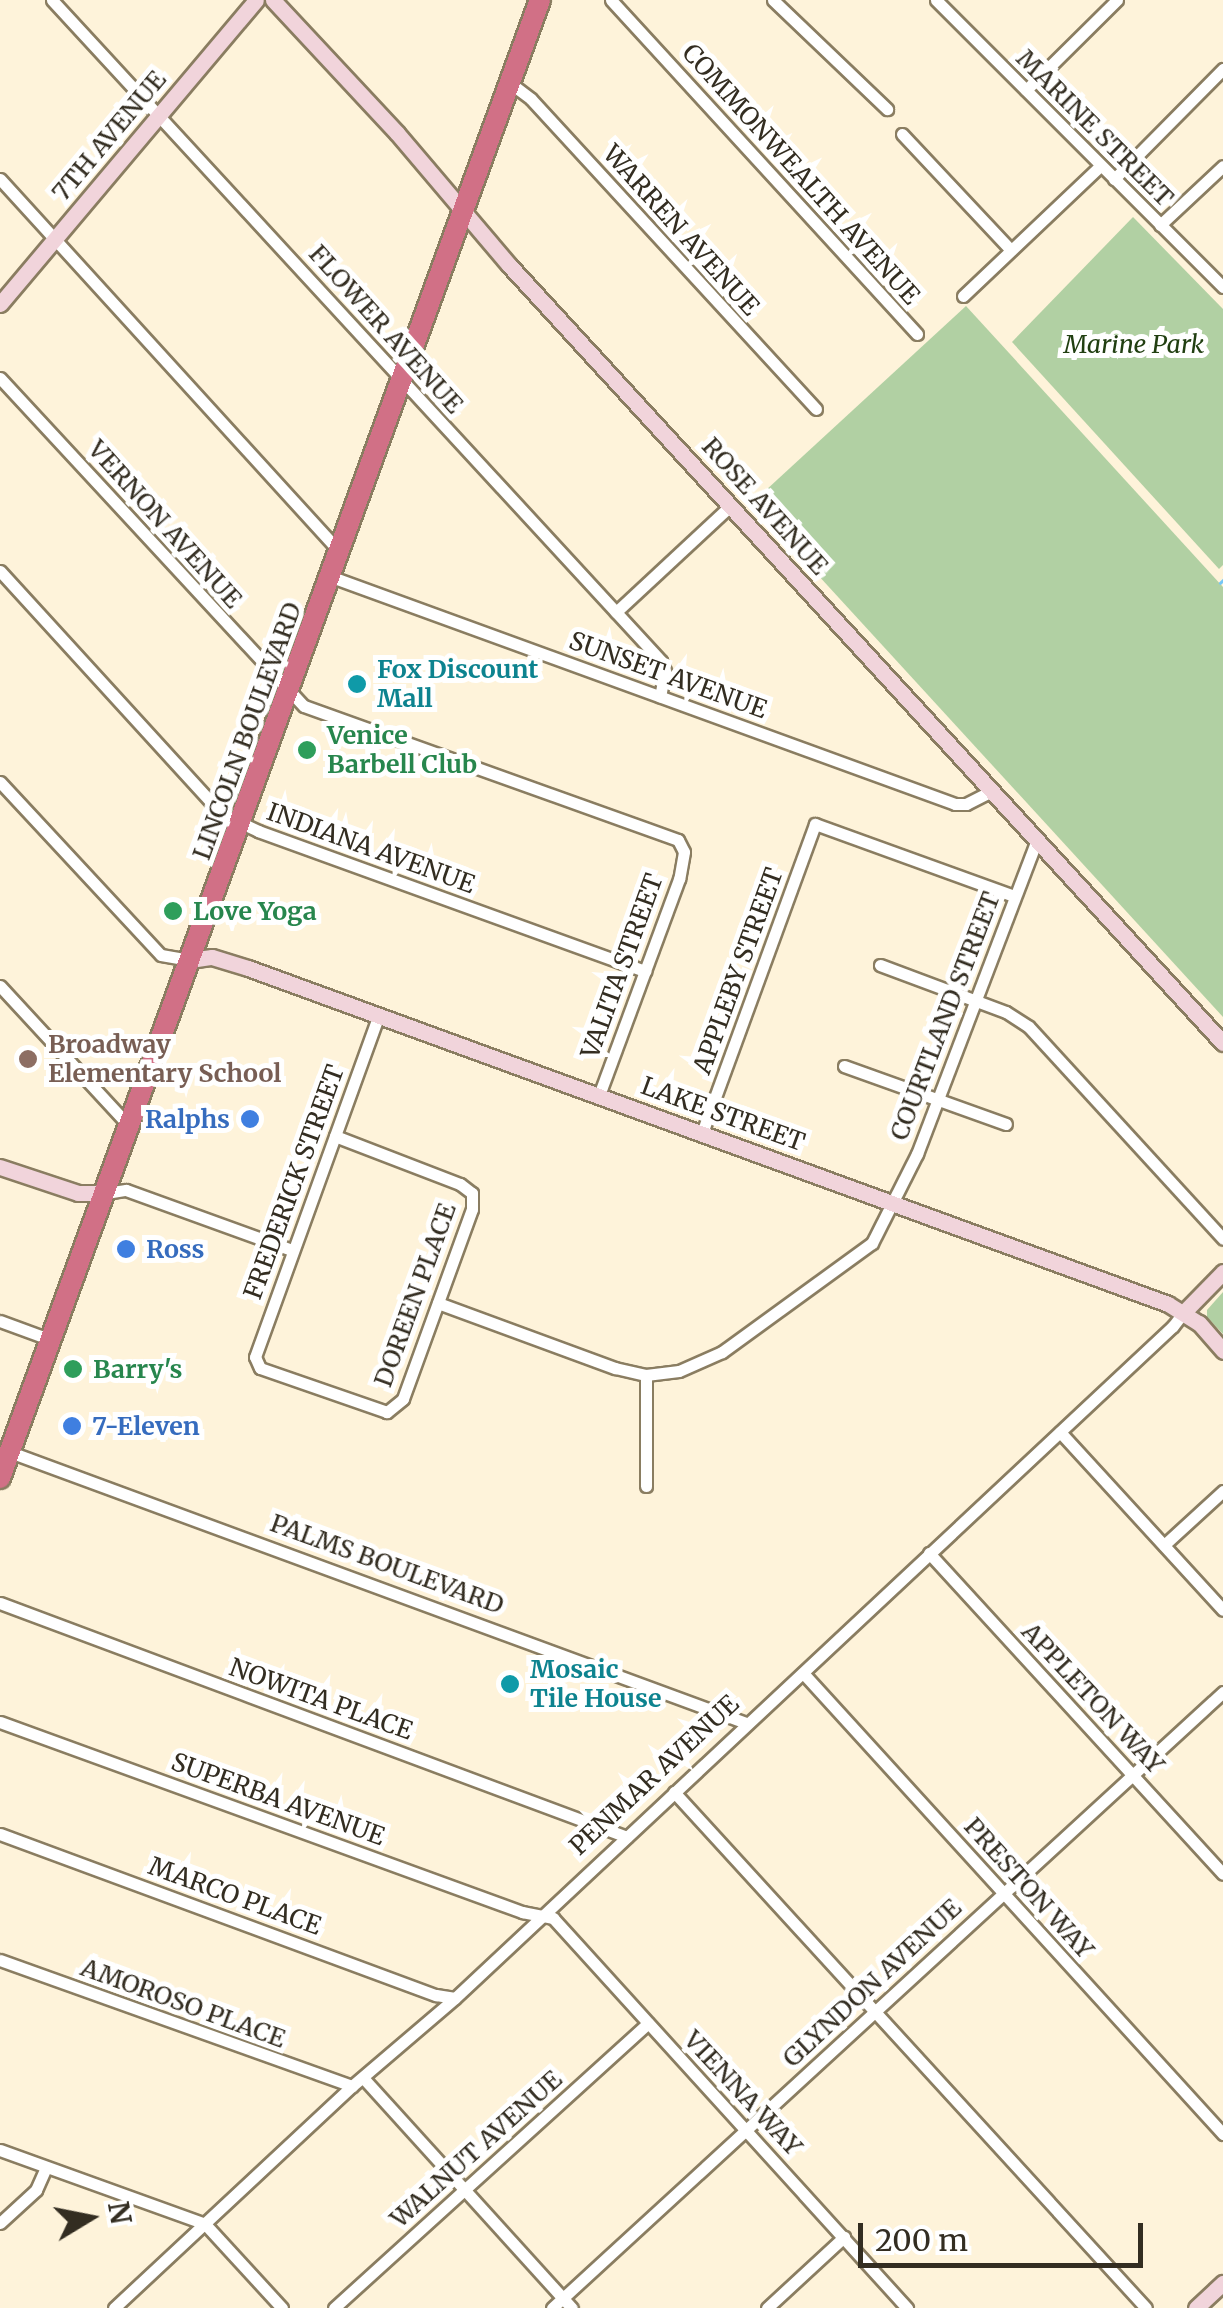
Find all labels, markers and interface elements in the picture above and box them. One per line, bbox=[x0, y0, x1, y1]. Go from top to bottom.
street label: COMMONWEALTH AVENUE bbox=[676, 38, 926, 310]
street label: MARINE STREET bbox=[1010, 43, 1180, 213]
street label: 7TH AVENUE bbox=[46, 65, 172, 207]
street label: WARREN AVENUE bbox=[597, 139, 765, 321]
street label: FLOWER AVENUE bbox=[303, 239, 469, 419]
park label: Marine Park bbox=[1064, 329, 1204, 359]
street label: ROSE AVENUE bbox=[696, 431, 834, 581]
street label: VERNON AVENUE bbox=[82, 434, 248, 614]
street label: LINCOLN BOULEVARD bbox=[186, 598, 308, 864]
street label: SUNSET AVENUE bbox=[565, 625, 771, 725]
place label: Fox Discount Mall bbox=[377, 655, 538, 714]
marker: Fox Discount Mall bbox=[346, 673, 368, 695]
place label: Venice Barbell Club bbox=[327, 721, 477, 780]
marker: Venice Barbell Club bbox=[296, 739, 318, 761]
street label: INDIANA AVENUE bbox=[263, 796, 479, 900]
street label: APPLEBY STREET bbox=[687, 864, 789, 1078]
street label: VALITA STREET bbox=[575, 870, 669, 1062]
street label: COURTLAND STREET bbox=[884, 888, 1006, 1144]
place label: Love Yoga bbox=[193, 896, 317, 926]
marker: Love Yoga bbox=[162, 900, 184, 922]
place label: Broadway Elementary School bbox=[48, 1030, 281, 1089]
marker: Broadway Elementary School bbox=[17, 1048, 39, 1070]
street label: FREDERICK STREET bbox=[238, 1061, 350, 1303]
street label: LAKE STREET bbox=[637, 1070, 809, 1158]
place label: Ralphs bbox=[145, 1104, 230, 1134]
marker: Ralphs bbox=[239, 1108, 261, 1130]
street label: DOREEN PLACE bbox=[368, 1199, 462, 1391]
place label: Ross bbox=[146, 1234, 204, 1264]
marker: Ross bbox=[115, 1238, 137, 1260]
place label: Barry's bbox=[93, 1354, 183, 1384]
marker: Barry's bbox=[62, 1358, 84, 1380]
place label: 7-Eleven bbox=[92, 1411, 200, 1441]
marker: 7-Eleven bbox=[61, 1415, 83, 1437]
street label: PALMS BOULEVARD bbox=[266, 1508, 508, 1620]
street label: APPLETON WAY bbox=[1015, 1616, 1171, 1780]
street label: NOWITA PLACE bbox=[225, 1652, 417, 1746]
place label: Mosaic Tile House bbox=[530, 1655, 661, 1714]
marker: Mosaic Tile House bbox=[499, 1673, 521, 1695]
street label: PENMAR AVENUE bbox=[563, 1689, 745, 1861]
street label: SUPERBA AVENUE bbox=[167, 1746, 389, 1852]
street label: PRESTON WAY bbox=[958, 1812, 1100, 1964]
street label: MARCO PLACE bbox=[145, 1851, 325, 1941]
street label: GLYNDON AVENUE bbox=[777, 1893, 967, 2073]
street label: AMOROSO PLACE bbox=[77, 1952, 289, 2054]
street label: VIENNA WAY bbox=[678, 2025, 808, 2161]
street label: WALNUT AVENUE bbox=[384, 2064, 568, 2234]
north arrow bbox=[40, 2168, 140, 2268]
text: N bbox=[100, 2199, 139, 2227]
scale bar bbox=[863, 2203, 1148, 2265]
text: 200 m bbox=[875, 2221, 968, 2259]

